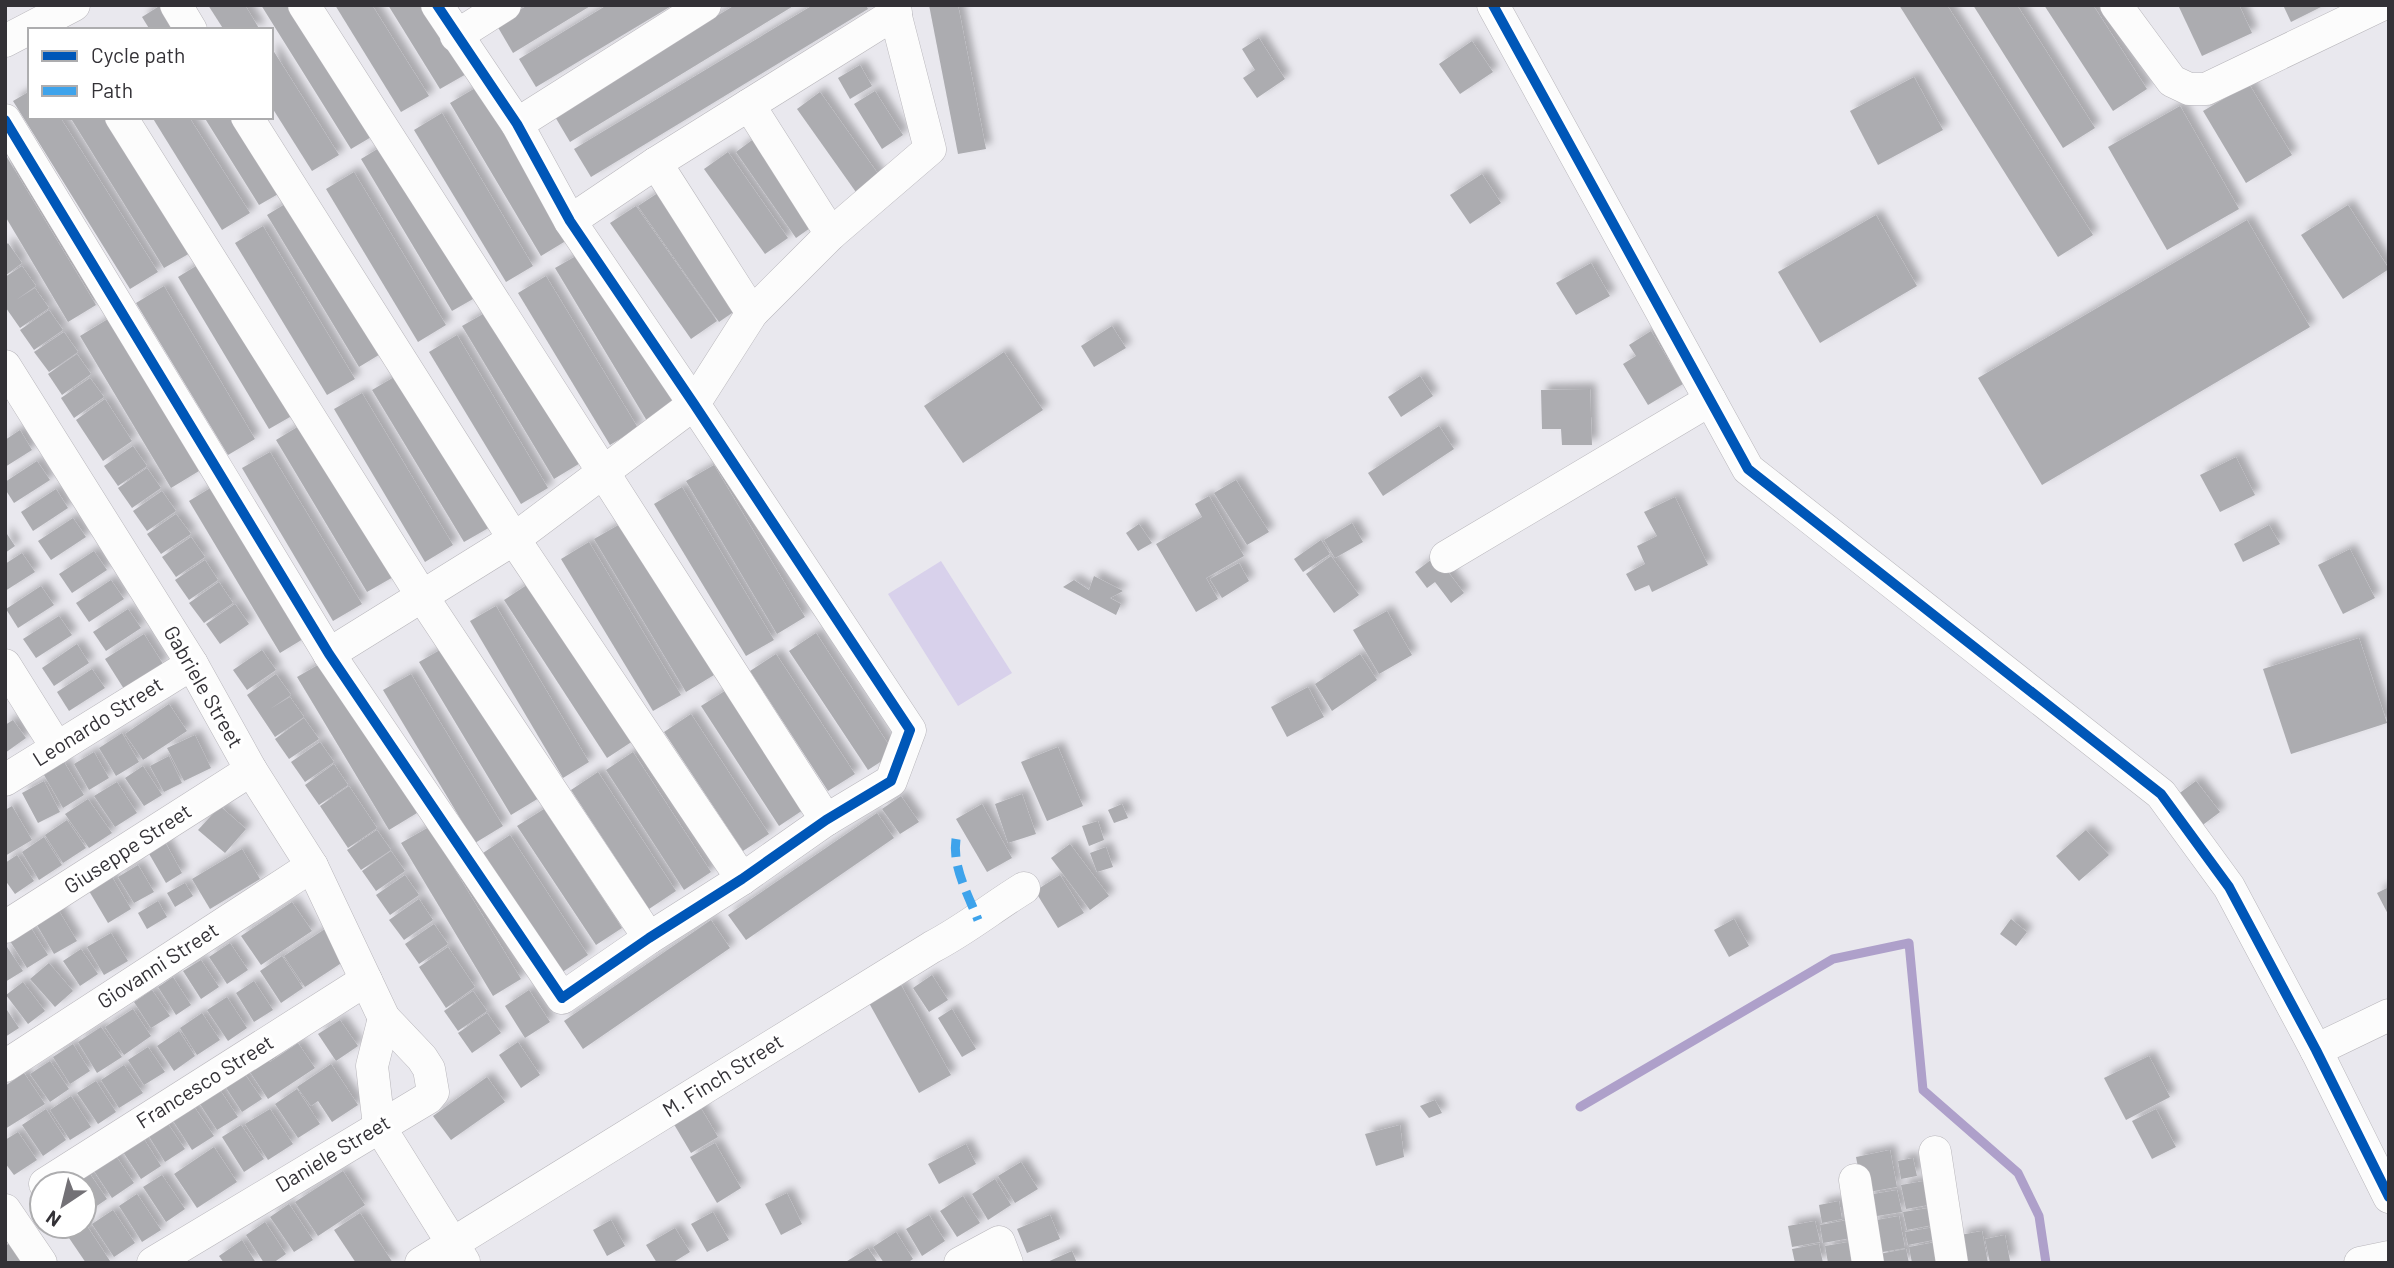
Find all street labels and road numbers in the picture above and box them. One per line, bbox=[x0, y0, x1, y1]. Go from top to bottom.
street label: Gabriele Street bbox=[159, 621, 249, 752]
street label: Leonardo Street bbox=[28, 671, 167, 771]
street label: Giuseppe Street bbox=[59, 797, 195, 898]
street label: Giovanni Street bbox=[92, 916, 222, 1013]
street label: M. Finch Street bbox=[657, 1028, 787, 1122]
street label: Francesco Street bbox=[131, 1029, 277, 1133]
street label: Daniele Street bbox=[270, 1109, 394, 1197]

